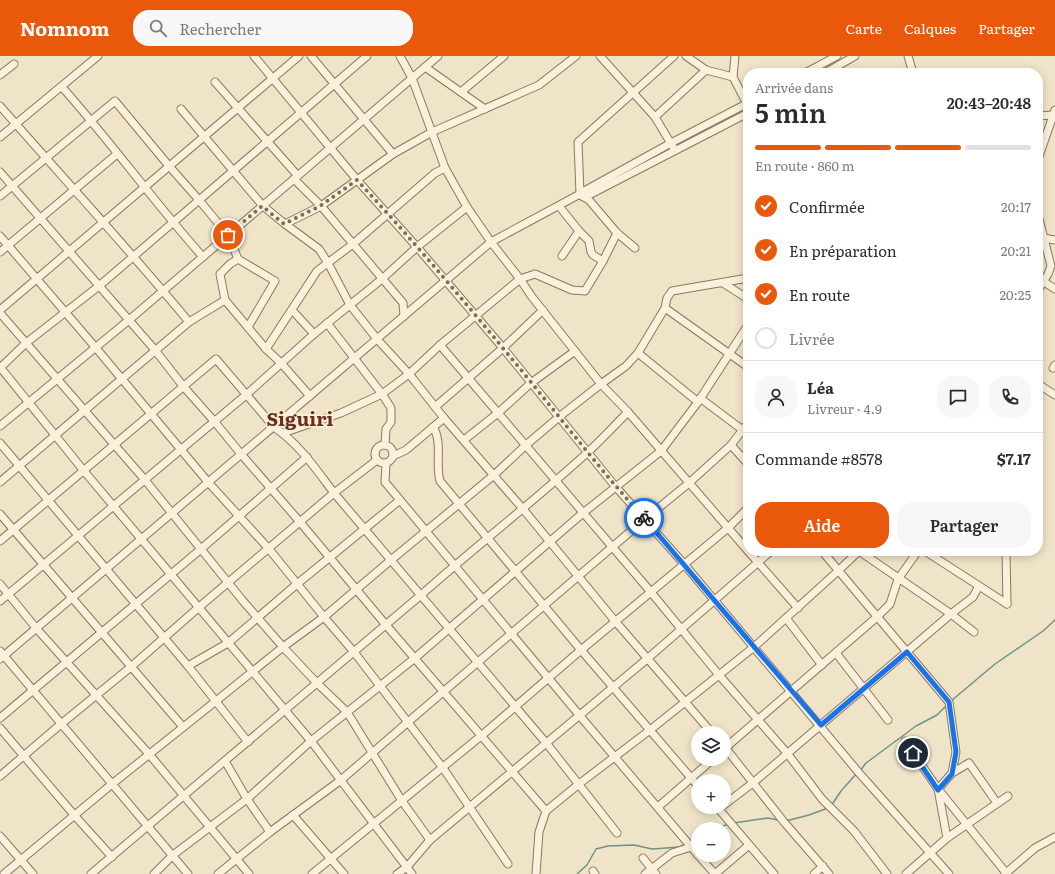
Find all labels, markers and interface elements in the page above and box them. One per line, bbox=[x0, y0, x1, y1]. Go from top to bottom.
search box bbox=[133, 10, 413, 46]
text: Nomnom bbox=[20, 14, 109, 42]
icon: search bbox=[147, 17, 169, 39]
text: Rechercher bbox=[179, 17, 261, 40]
text: Carte bbox=[845, 18, 882, 38]
text: Calques bbox=[904, 18, 956, 38]
text: Partager bbox=[978, 18, 1035, 38]
text: Arrivée dans bbox=[755, 78, 833, 97]
text: 20:43–20:48 bbox=[947, 91, 1031, 114]
text: 5 min bbox=[755, 92, 826, 131]
text: En route · 860 m bbox=[755, 156, 854, 175]
icon: check bbox=[755, 195, 777, 217]
text: Confirmée bbox=[789, 195, 865, 218]
text: 20:17 bbox=[1001, 197, 1031, 216]
pin bbox=[211, 218, 245, 252]
icon: bag bbox=[217, 224, 239, 246]
icon: check bbox=[755, 239, 777, 261]
text: En préparation bbox=[789, 239, 897, 262]
text: 20:21 bbox=[1001, 241, 1031, 260]
icon: check bbox=[755, 283, 777, 305]
text: En route bbox=[789, 283, 850, 306]
text: 20:25 bbox=[1000, 285, 1031, 304]
text: Livrée bbox=[789, 327, 835, 350]
button: person bbox=[755, 376, 797, 418]
text: Léa bbox=[807, 376, 834, 399]
button: chat bbox=[937, 376, 979, 418]
button: phone bbox=[989, 376, 1031, 418]
text: Livreur · 4.9 bbox=[807, 399, 882, 418]
district label: Siguiri bbox=[266, 404, 334, 432]
text: Commande #8578 bbox=[755, 447, 882, 470]
text: $7.17 bbox=[997, 447, 1031, 470]
courier bbox=[624, 498, 664, 538]
button: Aide bbox=[755, 502, 889, 548]
button: Partager bbox=[897, 502, 1031, 548]
icon: bike bbox=[633, 507, 655, 529]
map controls bbox=[691, 726, 731, 862]
button: layers bbox=[691, 726, 731, 766]
pin bbox=[896, 736, 930, 770]
icon: home bbox=[902, 742, 924, 764]
button: + bbox=[691, 774, 731, 814]
button: − bbox=[691, 822, 731, 862]

